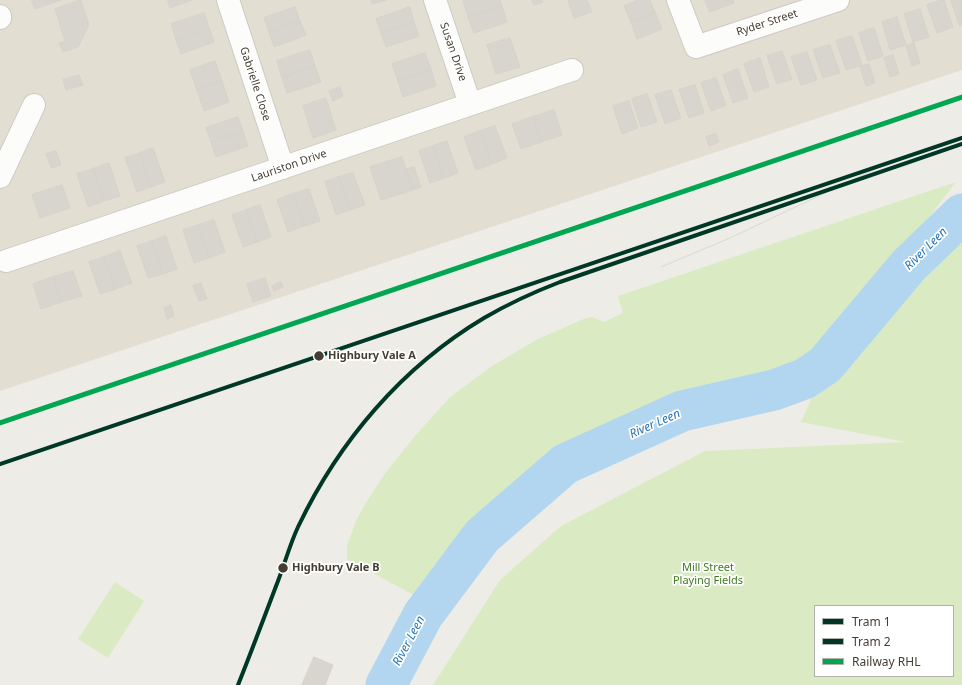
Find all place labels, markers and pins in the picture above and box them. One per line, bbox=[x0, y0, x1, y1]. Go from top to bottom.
marker: Highbury Vale A bbox=[312, 349, 326, 363]
place label: Highbury Vale A bbox=[328, 349, 416, 363]
marker: Highbury Vale B bbox=[276, 561, 290, 575]
place label: Highbury Vale B bbox=[292, 561, 380, 575]

